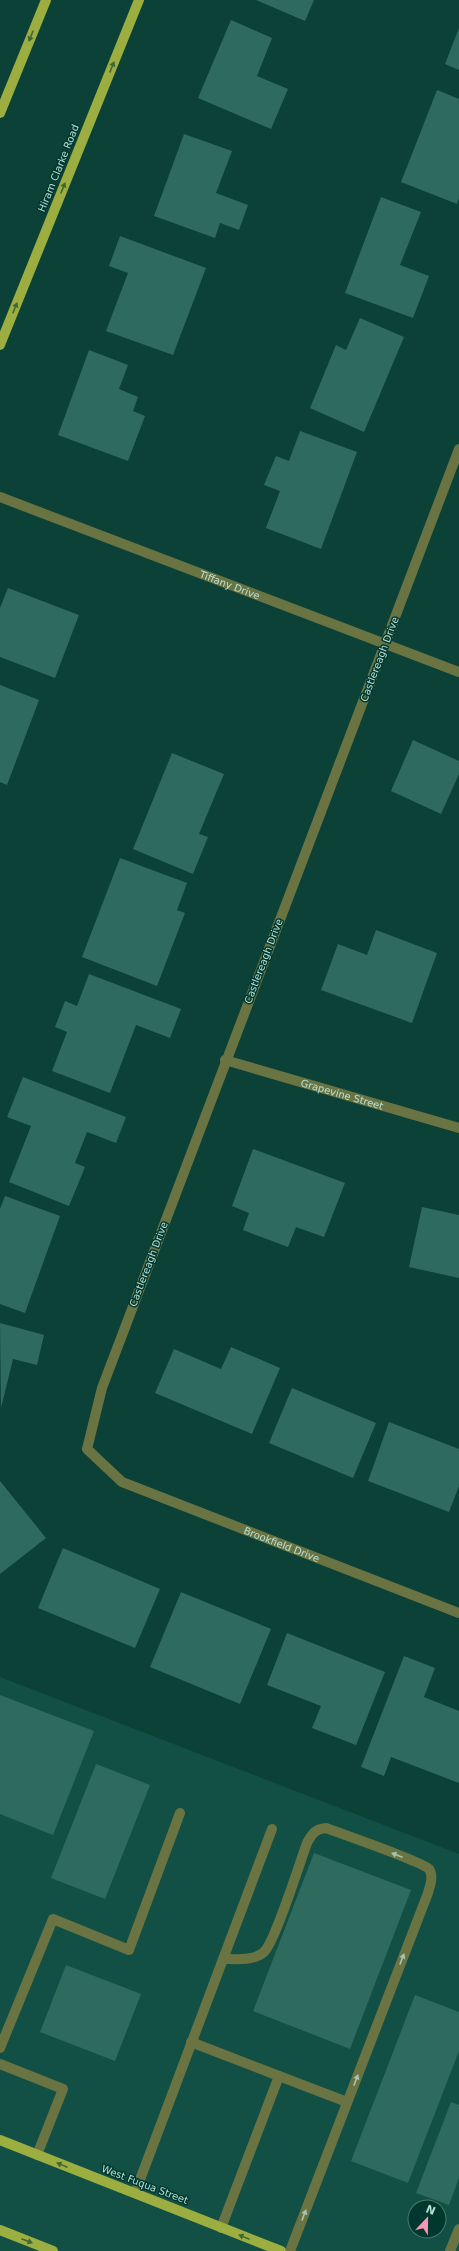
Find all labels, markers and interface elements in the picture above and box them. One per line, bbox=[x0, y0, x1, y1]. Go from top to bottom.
one-way arrow bbox=[28, 31, 34, 42]
one-way arrow bbox=[109, 61, 115, 73]
street label: Hiram Clarke Road bbox=[36, 123, 81, 214]
one-way arrow bbox=[61, 181, 67, 193]
one-way arrow bbox=[12, 302, 18, 314]
street label: Tiffany Drive bbox=[197, 568, 261, 602]
street label: Castlereagh Drive bbox=[358, 615, 401, 703]
street label: Castlereagh Drive bbox=[242, 917, 285, 1005]
street label: Grapevine Street bbox=[300, 1077, 385, 1112]
street label: Castlereagh Drive bbox=[127, 1220, 170, 1308]
street label: Brookfield Drive bbox=[242, 1525, 321, 1564]
one-way arrow bbox=[391, 1852, 403, 1858]
one-way arrow bbox=[400, 1952, 406, 1964]
one-way arrow bbox=[353, 2074, 359, 2086]
one-way arrow bbox=[55, 2161, 67, 2167]
street label: West Fuqua Street bbox=[100, 2163, 190, 2206]
north arrow bbox=[407, 2199, 447, 2239]
text: N bbox=[424, 2202, 437, 2218]
one-way arrow bbox=[302, 2208, 308, 2220]
one-way arrow bbox=[238, 2233, 250, 2239]
one-way arrow bbox=[21, 2238, 33, 2244]

